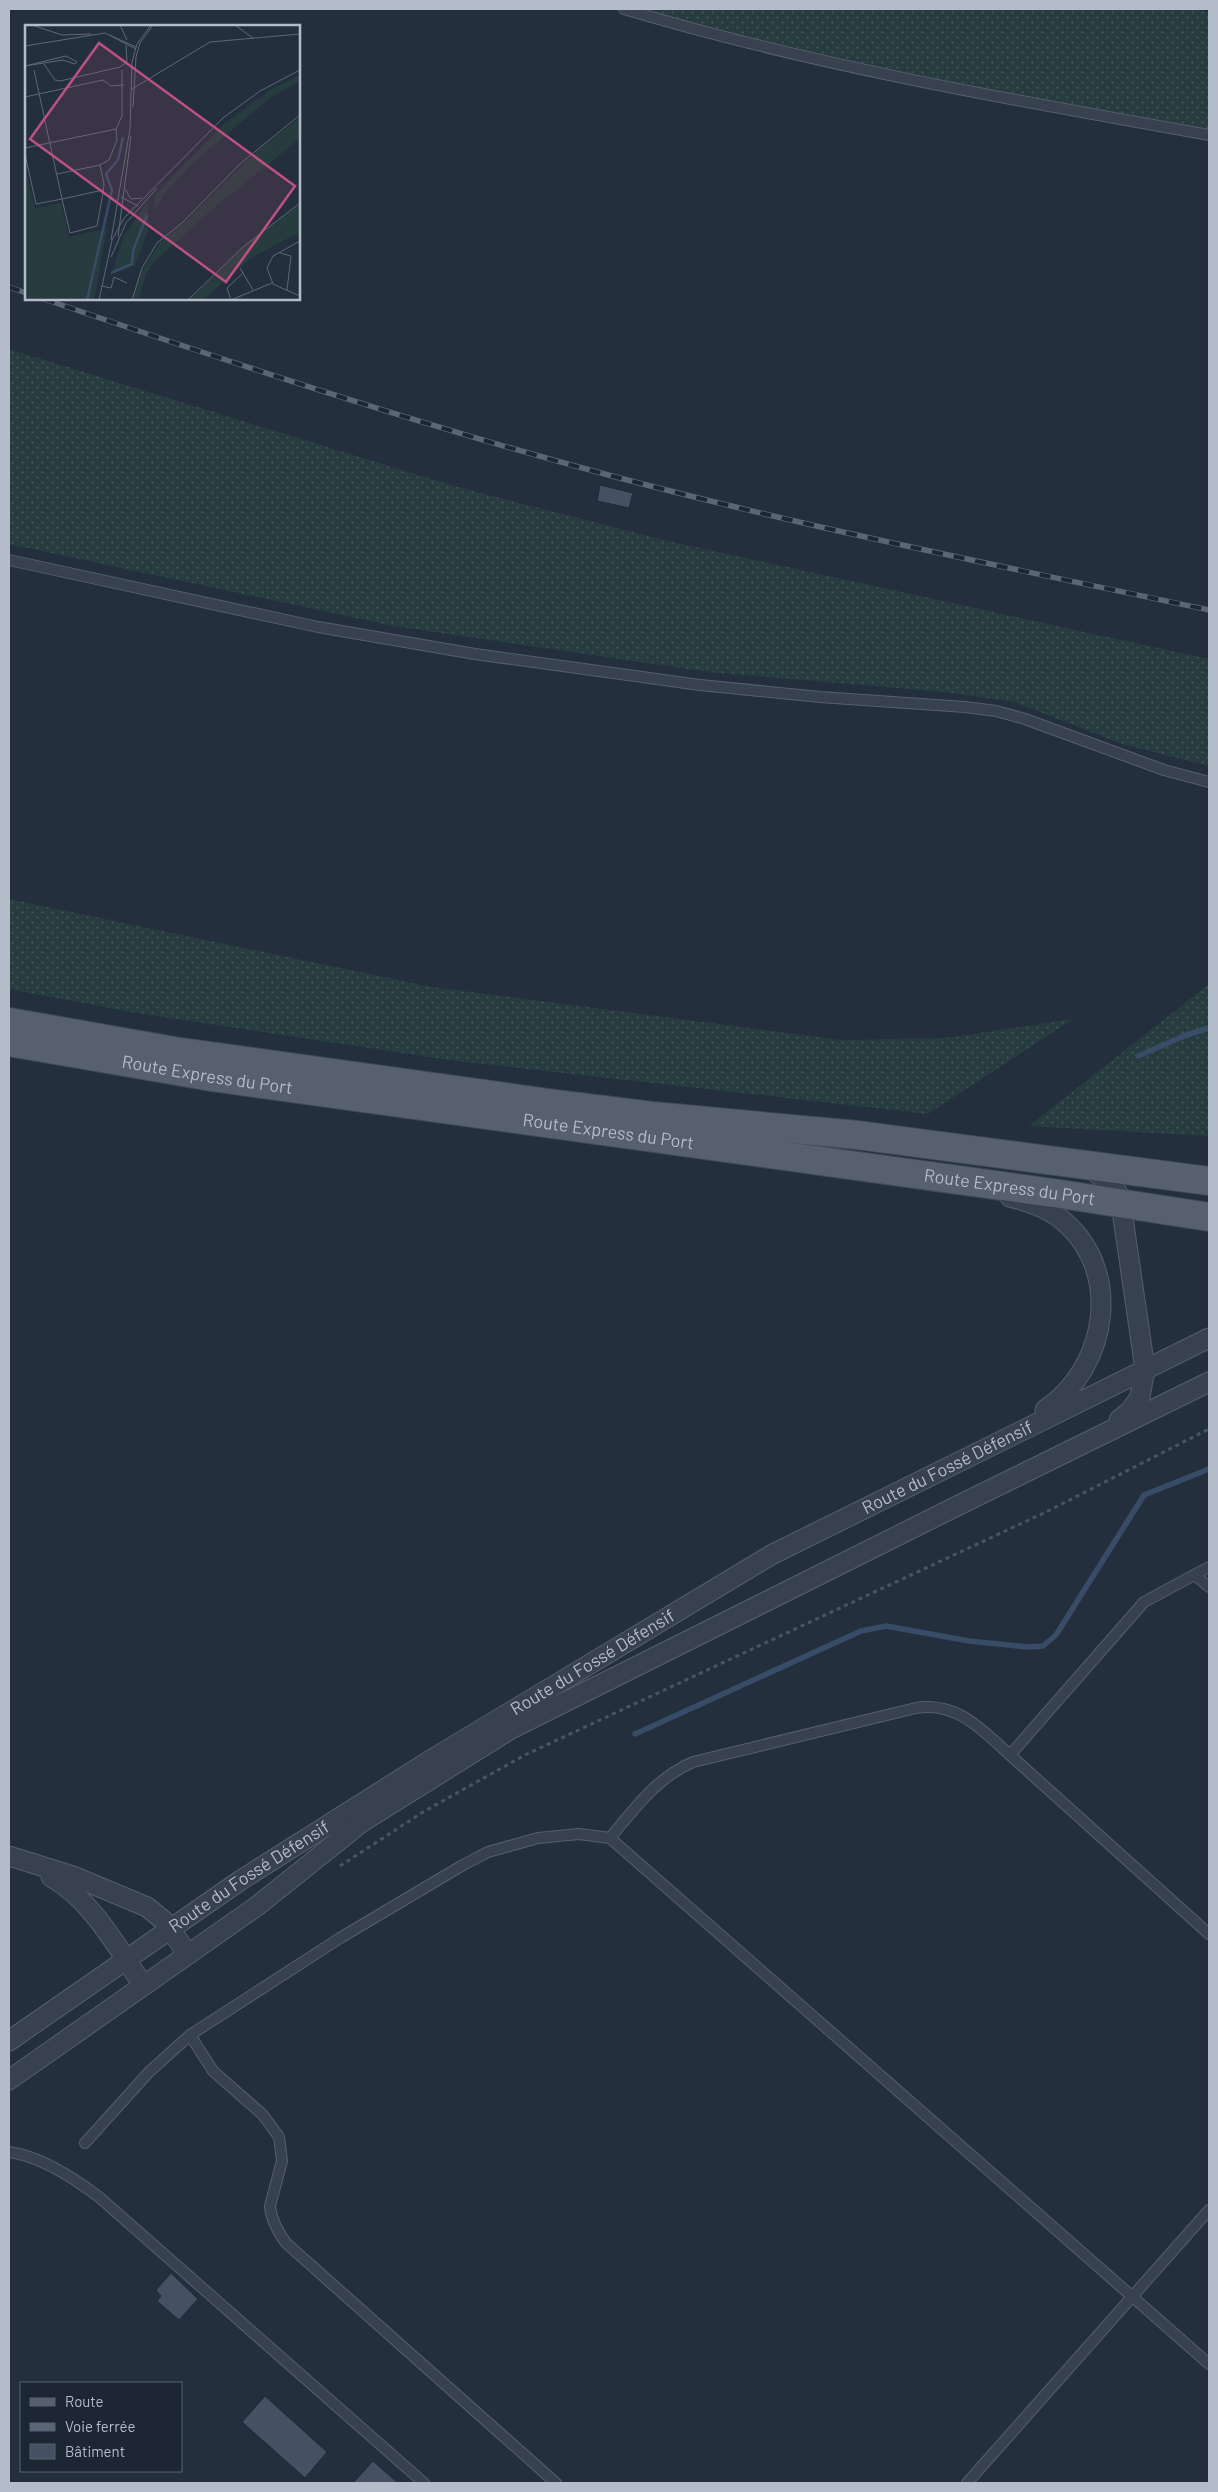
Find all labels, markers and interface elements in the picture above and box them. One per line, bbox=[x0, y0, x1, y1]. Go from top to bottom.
inset map bbox=[25, 25, 300, 300]
street label: Route Express du Port bbox=[120, 1050, 294, 1098]
street label: Route Express du Port bbox=[521, 1108, 695, 1153]
street label: Route Express du Port bbox=[923, 1163, 1097, 1209]
street label: Route du Fossé Défensif bbox=[858, 1415, 1036, 1518]
street label: Route du Fossé Défensif bbox=[506, 1604, 678, 1719]
street label: Route du Fossé Défensif bbox=[164, 1815, 333, 1937]
legend bbox=[20, 2382, 182, 2472]
text: Route bbox=[65, 2392, 104, 2410]
text: Voie ferrée bbox=[65, 2417, 136, 2435]
text: Bâtiment bbox=[65, 2442, 125, 2460]

